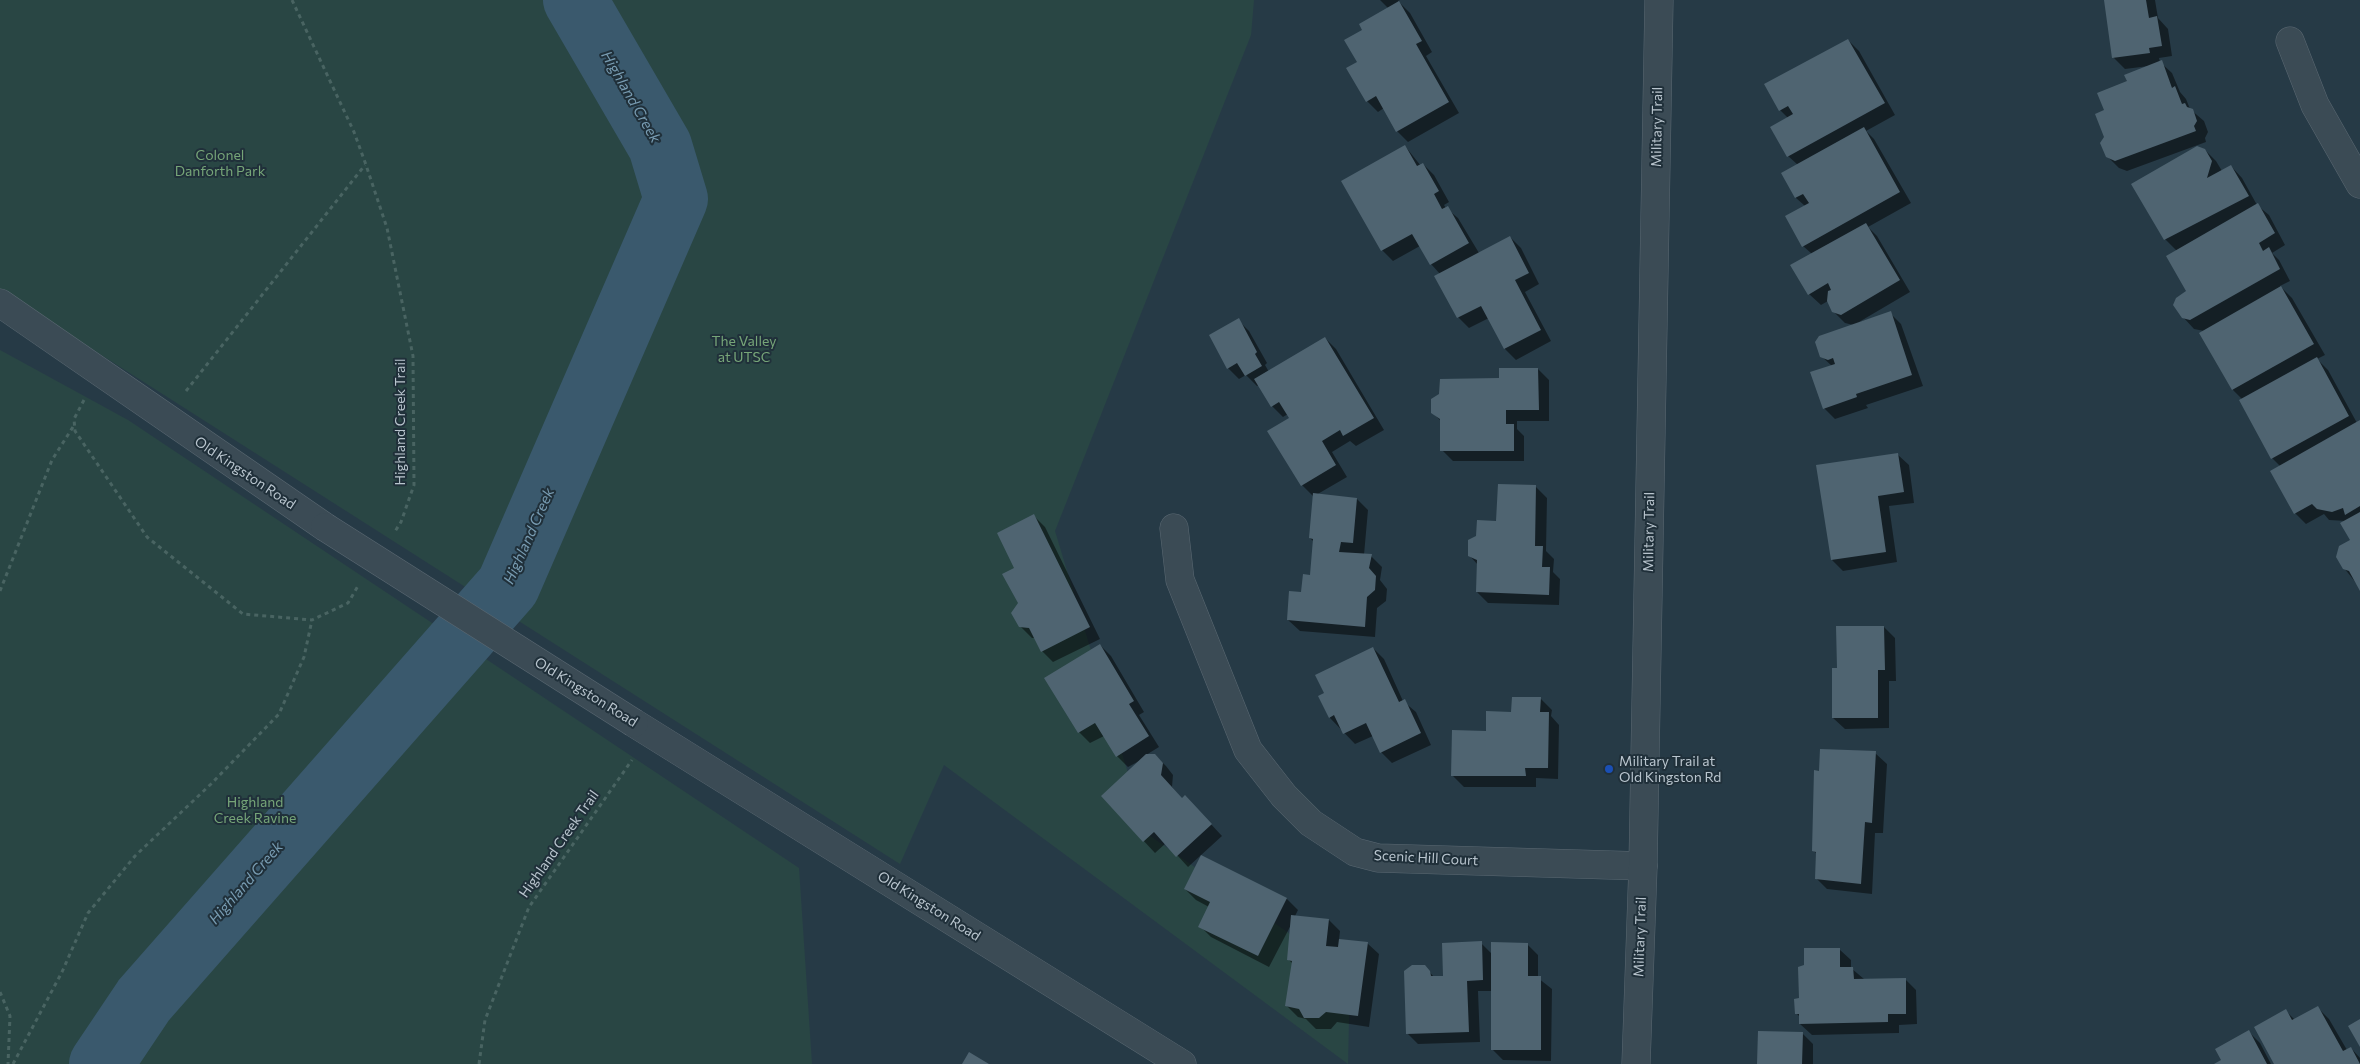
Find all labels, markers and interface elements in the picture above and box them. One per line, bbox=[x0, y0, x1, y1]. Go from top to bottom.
water label: Highland Creek bbox=[597, 48, 665, 146]
street label: Military Trail bbox=[1648, 87, 1666, 167]
park label: Colonel Danforth Park bbox=[175, 147, 265, 180]
park label: The Valley at UTSC bbox=[712, 333, 776, 366]
street label: Highland Creek Trail bbox=[392, 358, 408, 486]
street label: Old Kingston Road bbox=[191, 433, 299, 513]
water label: Highland Creek bbox=[500, 485, 558, 587]
street label: Military Trail bbox=[1640, 492, 1658, 572]
street label: Old Kingston Road bbox=[531, 654, 641, 730]
place label: Military Trail at Old Kingston Rd bbox=[1619, 753, 1721, 786]
marker: Military Trail at Old Kingston Rd bbox=[1603, 763, 1615, 775]
street label: Highland Creek Trail bbox=[516, 787, 602, 901]
park label: Highland Creek Ravine bbox=[214, 794, 296, 826]
water label: Highland Creek bbox=[205, 838, 287, 928]
street label: Scenic Hill Court bbox=[1373, 847, 1479, 869]
street label: Old Kingston Road bbox=[874, 868, 984, 944]
street label: Military Trail bbox=[1630, 896, 1650, 978]

